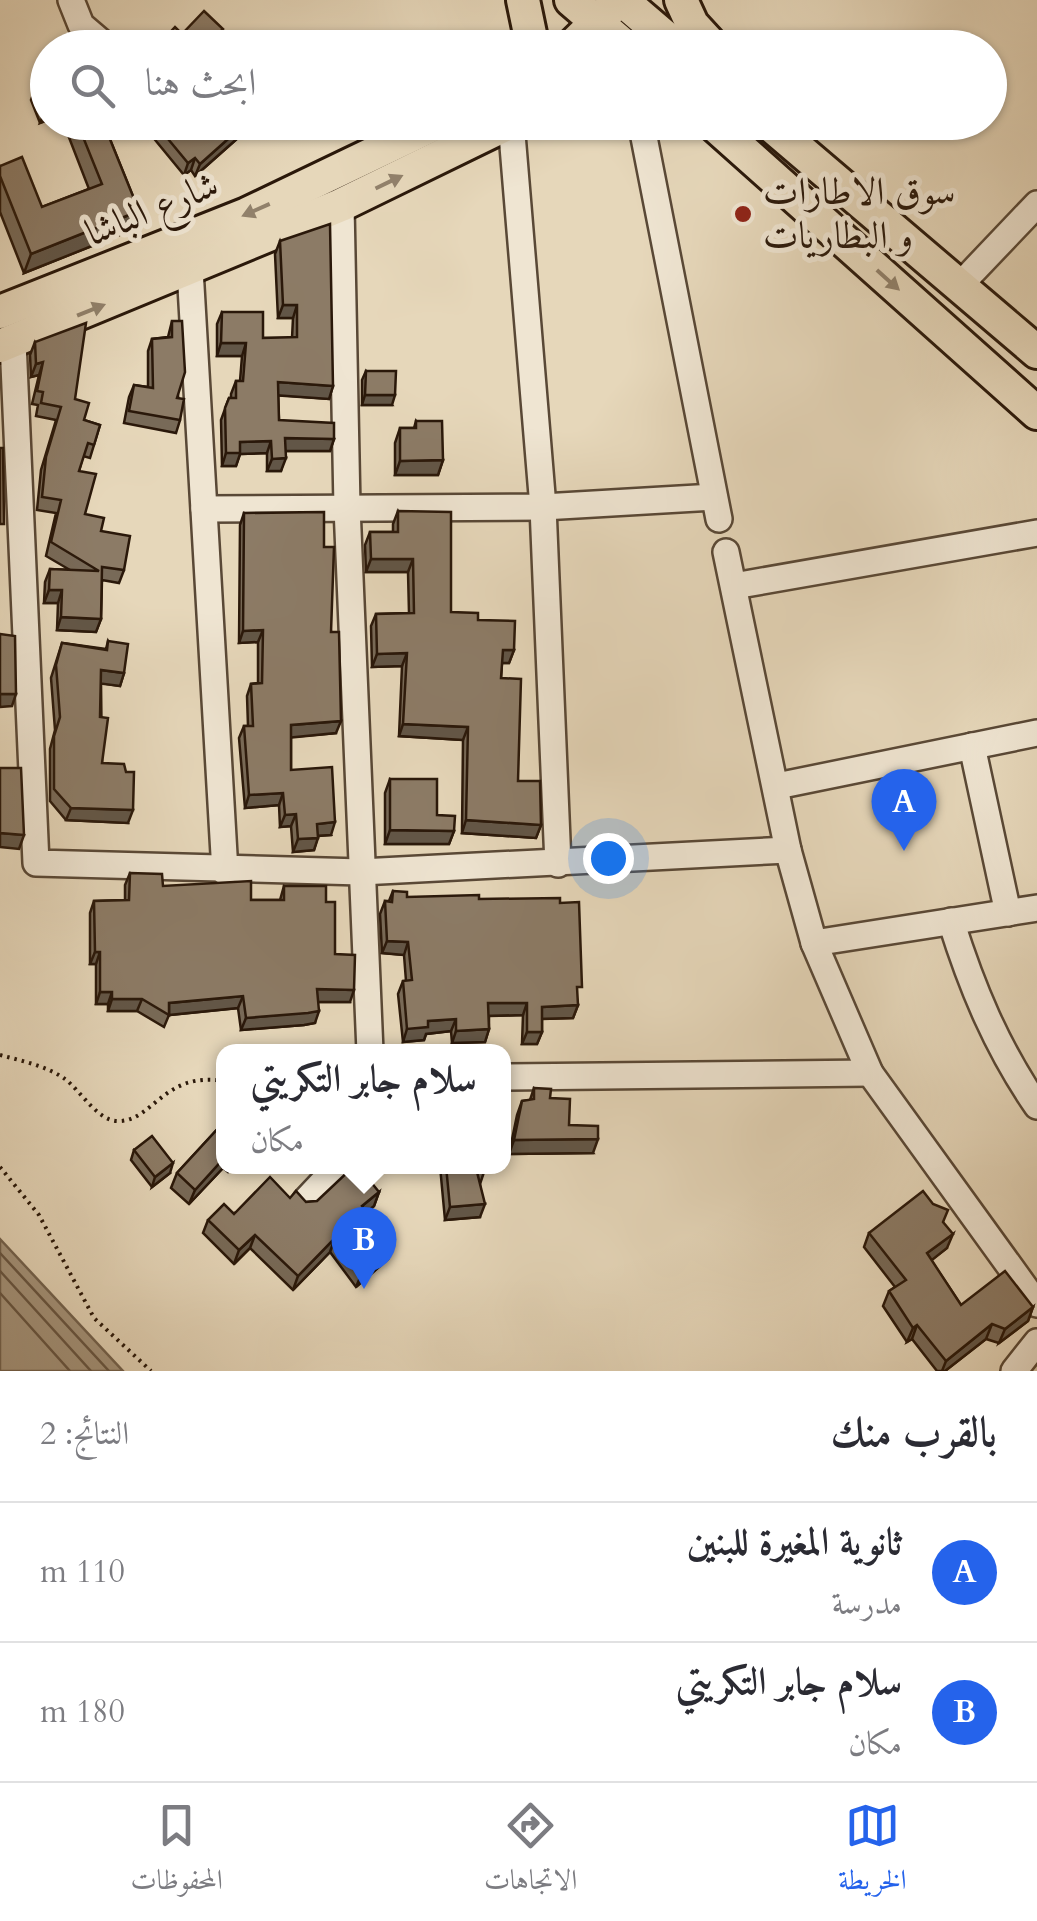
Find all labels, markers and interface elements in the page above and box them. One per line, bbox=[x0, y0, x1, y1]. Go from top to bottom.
search box bbox=[30, 30, 1007, 140]
text: ابحث هنا bbox=[145, 57, 257, 109]
icon: search bbox=[65, 58, 120, 113]
street label: شارع الباشا bbox=[78, 159, 228, 263]
place label: سوق الاطارات و البطاريات bbox=[763, 166, 956, 262]
one-way arrow bbox=[375, 173, 404, 190]
one-way arrow bbox=[241, 201, 270, 218]
marker: سوق الاطارات و البطاريات bbox=[732, 203, 754, 225]
one-way arrow bbox=[875, 269, 900, 291]
one-way arrow bbox=[76, 302, 105, 318]
pin: A bbox=[872, 768, 936, 851]
your location bbox=[583, 833, 634, 884]
popup bbox=[216, 1044, 511, 1174]
text: سلام جابر التكريتي bbox=[250, 1053, 477, 1105]
text: مكان bbox=[250, 1119, 304, 1163]
pin: B bbox=[332, 1206, 396, 1289]
text: بالقرب منك bbox=[830, 1404, 997, 1461]
text: النتائج: 2 bbox=[40, 1412, 129, 1456]
text: ثانوية المغيرة للبنين bbox=[687, 1516, 902, 1568]
text: 110 m bbox=[40, 1550, 125, 1594]
text: A bbox=[952, 1550, 977, 1594]
text: مدرسة bbox=[831, 1582, 902, 1626]
text: سلام جابر التكريتي bbox=[675, 1656, 902, 1708]
text: 180 m bbox=[40, 1690, 125, 1734]
text: B bbox=[953, 1690, 976, 1734]
text: مكان bbox=[848, 1722, 902, 1766]
tab: المحفوظات bbox=[131, 1798, 223, 1907]
tab: الاتجاهات bbox=[484, 1798, 577, 1907]
tab: الخريطة bbox=[838, 1798, 906, 1907]

